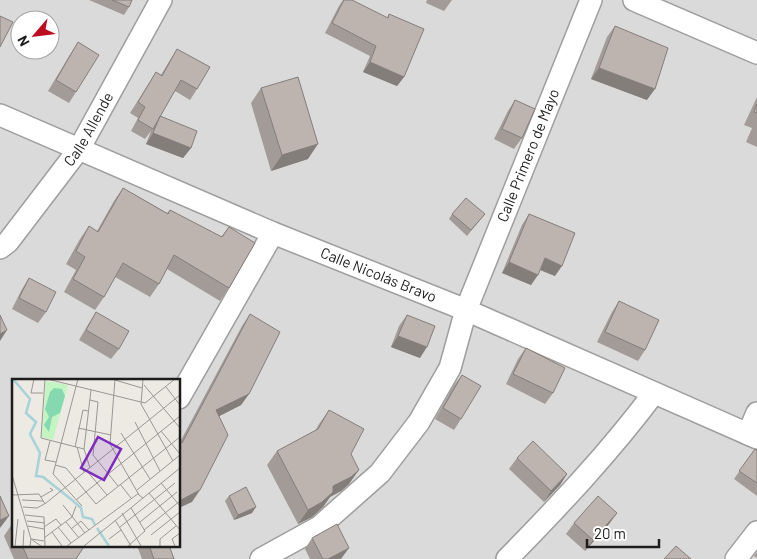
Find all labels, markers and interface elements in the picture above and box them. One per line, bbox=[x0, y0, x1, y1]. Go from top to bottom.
north arrow bbox=[10, 10, 60, 60]
text: N bbox=[13, 33, 33, 49]
street label: Calle Primero de Mayo bbox=[492, 86, 562, 224]
street label: Calle Allende bbox=[59, 89, 117, 169]
street label: Calle Nicolás Bravo bbox=[318, 243, 439, 305]
inset map bbox=[12, 379, 180, 546]
scale bar bbox=[587, 516, 660, 548]
text: 20 m bbox=[594, 524, 626, 542]

